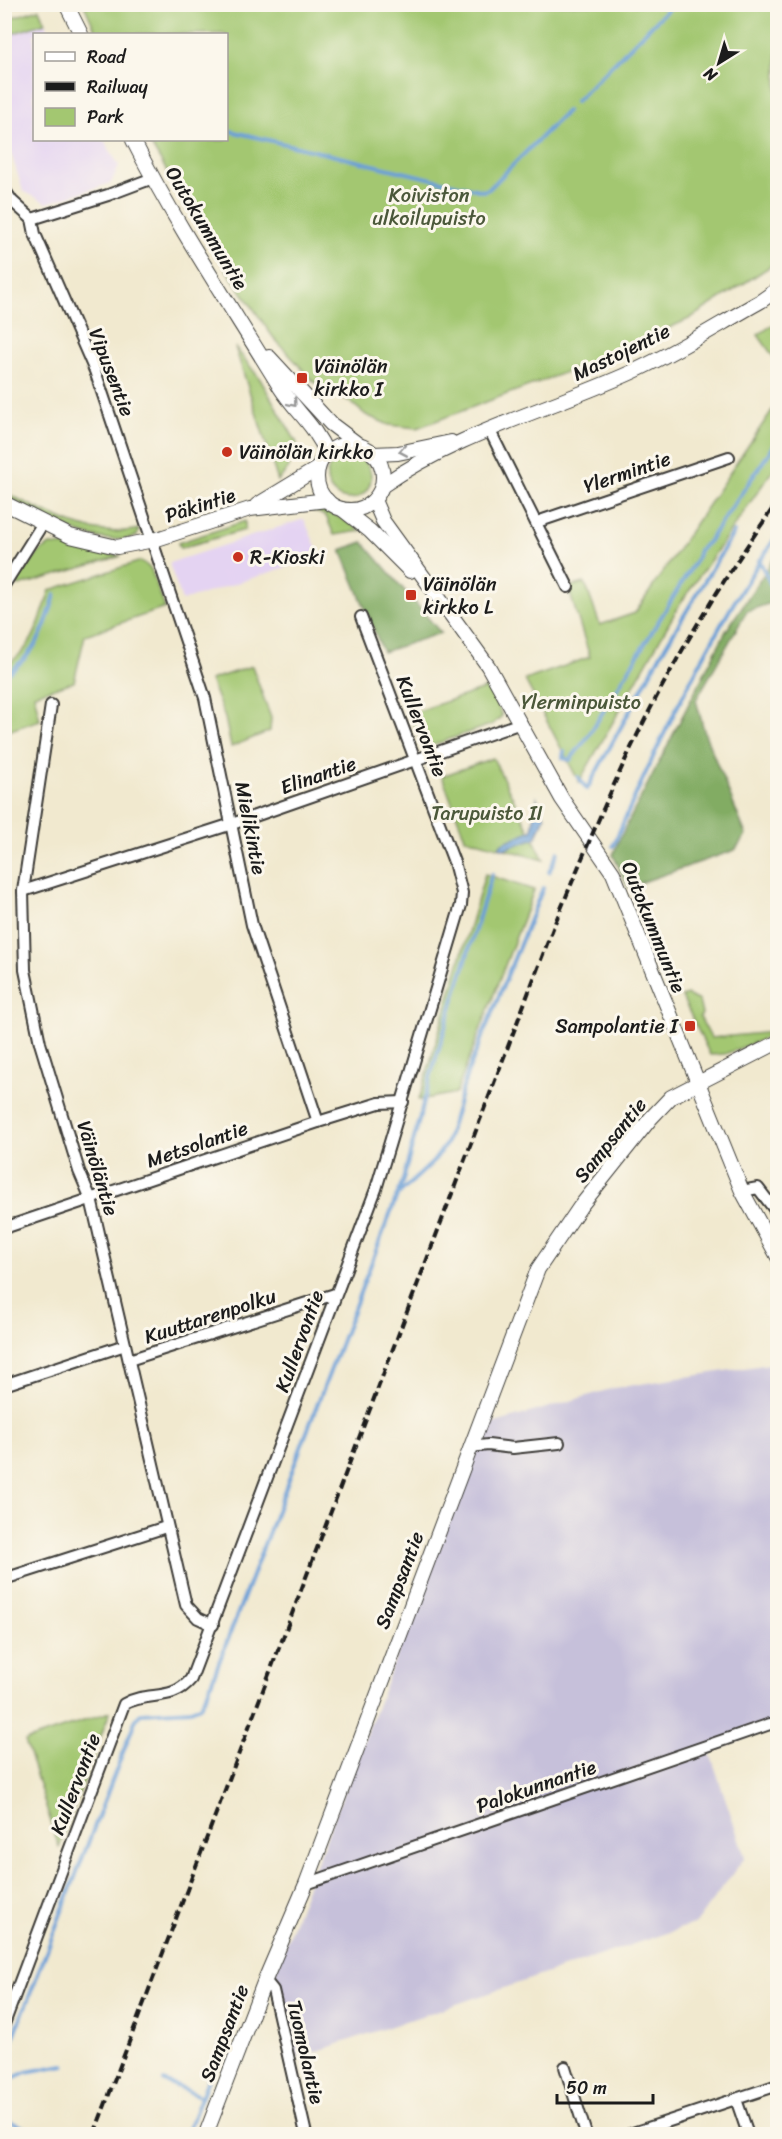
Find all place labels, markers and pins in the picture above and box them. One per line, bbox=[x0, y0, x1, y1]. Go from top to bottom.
place label: Väinölän kirkko I bbox=[314, 349, 388, 407]
marker: Väinölän kirkko I bbox=[295, 371, 309, 385]
place label: Väinölän kirkko bbox=[239, 435, 374, 470]
marker: Väinölän kirkko bbox=[220, 445, 234, 459]
place label: R-Kioski bbox=[250, 540, 325, 575]
marker: R-Kioski bbox=[231, 550, 245, 564]
place label: Väinölän kirkko L bbox=[423, 567, 497, 625]
marker: Väinölän kirkko L bbox=[404, 588, 418, 602]
place label: Sampolantie I bbox=[555, 1009, 679, 1044]
marker: Sampolantie I bbox=[683, 1019, 697, 1033]

